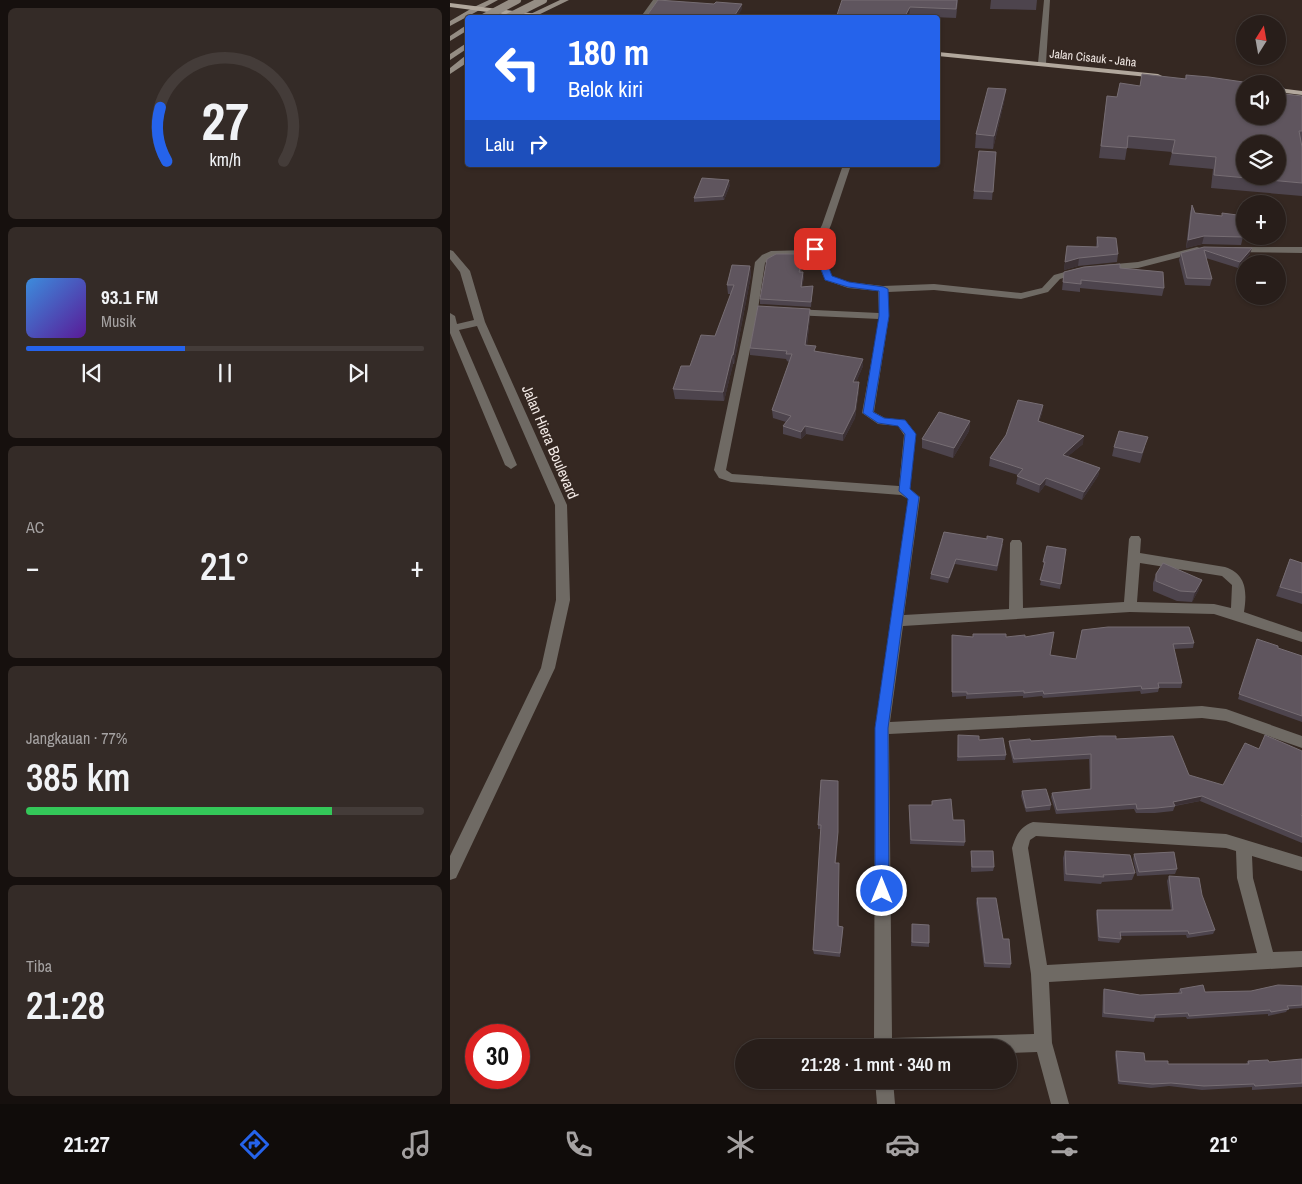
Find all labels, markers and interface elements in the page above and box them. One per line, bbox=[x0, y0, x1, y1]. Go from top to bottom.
north arrow bbox=[1236, 15, 1286, 65]
map controls bbox=[1236, 15, 1286, 305]
text: 180 m bbox=[568, 29, 649, 76]
icon: left bbox=[485, 35, 550, 100]
street label: Jalan Cisauk - Jaha bbox=[1049, 45, 1138, 71]
text: Belok kiri bbox=[568, 74, 643, 104]
button: sound bbox=[1236, 75, 1286, 125]
text: 27 bbox=[201, 86, 249, 156]
icon: right bbox=[524, 130, 552, 158]
text: Lalu bbox=[485, 131, 514, 157]
button: layers bbox=[1236, 135, 1286, 185]
text: km/h bbox=[209, 148, 241, 172]
button: + bbox=[1236, 195, 1286, 245]
pin bbox=[794, 228, 836, 270]
icon: arrive bbox=[801, 235, 829, 263]
button: − bbox=[1236, 255, 1286, 305]
text: 93.1 FM bbox=[101, 284, 158, 310]
text: Musik bbox=[101, 310, 136, 332]
icon: previous bbox=[78, 359, 106, 387]
icon: pause bbox=[211, 359, 239, 387]
icon: next bbox=[344, 359, 372, 387]
street label: Jalan Hiera Boulevard bbox=[517, 382, 584, 502]
text: AC bbox=[26, 516, 44, 538]
text: 21° bbox=[200, 541, 250, 592]
text: − bbox=[26, 548, 39, 586]
text: + bbox=[411, 548, 424, 586]
text: Jangkauan · 77% bbox=[26, 727, 127, 749]
text: 385 km bbox=[26, 752, 130, 803]
position arrow bbox=[855, 864, 907, 916]
text: Tiba bbox=[26, 955, 52, 977]
text: 21:28 bbox=[26, 980, 105, 1031]
speed limit sign: 30 bbox=[465, 1024, 530, 1089]
text: 21:28 · 1 mnt · 340 m bbox=[801, 1051, 951, 1077]
icon: directions bbox=[237, 1127, 272, 1162]
icon: music bbox=[399, 1127, 434, 1162]
icon: phone bbox=[561, 1127, 596, 1162]
icon: climate bbox=[723, 1127, 758, 1162]
icon: car bbox=[885, 1127, 920, 1162]
icon: filters bbox=[1047, 1127, 1082, 1162]
text: 21:27 bbox=[64, 1129, 110, 1159]
text: 21° bbox=[1209, 1129, 1238, 1159]

